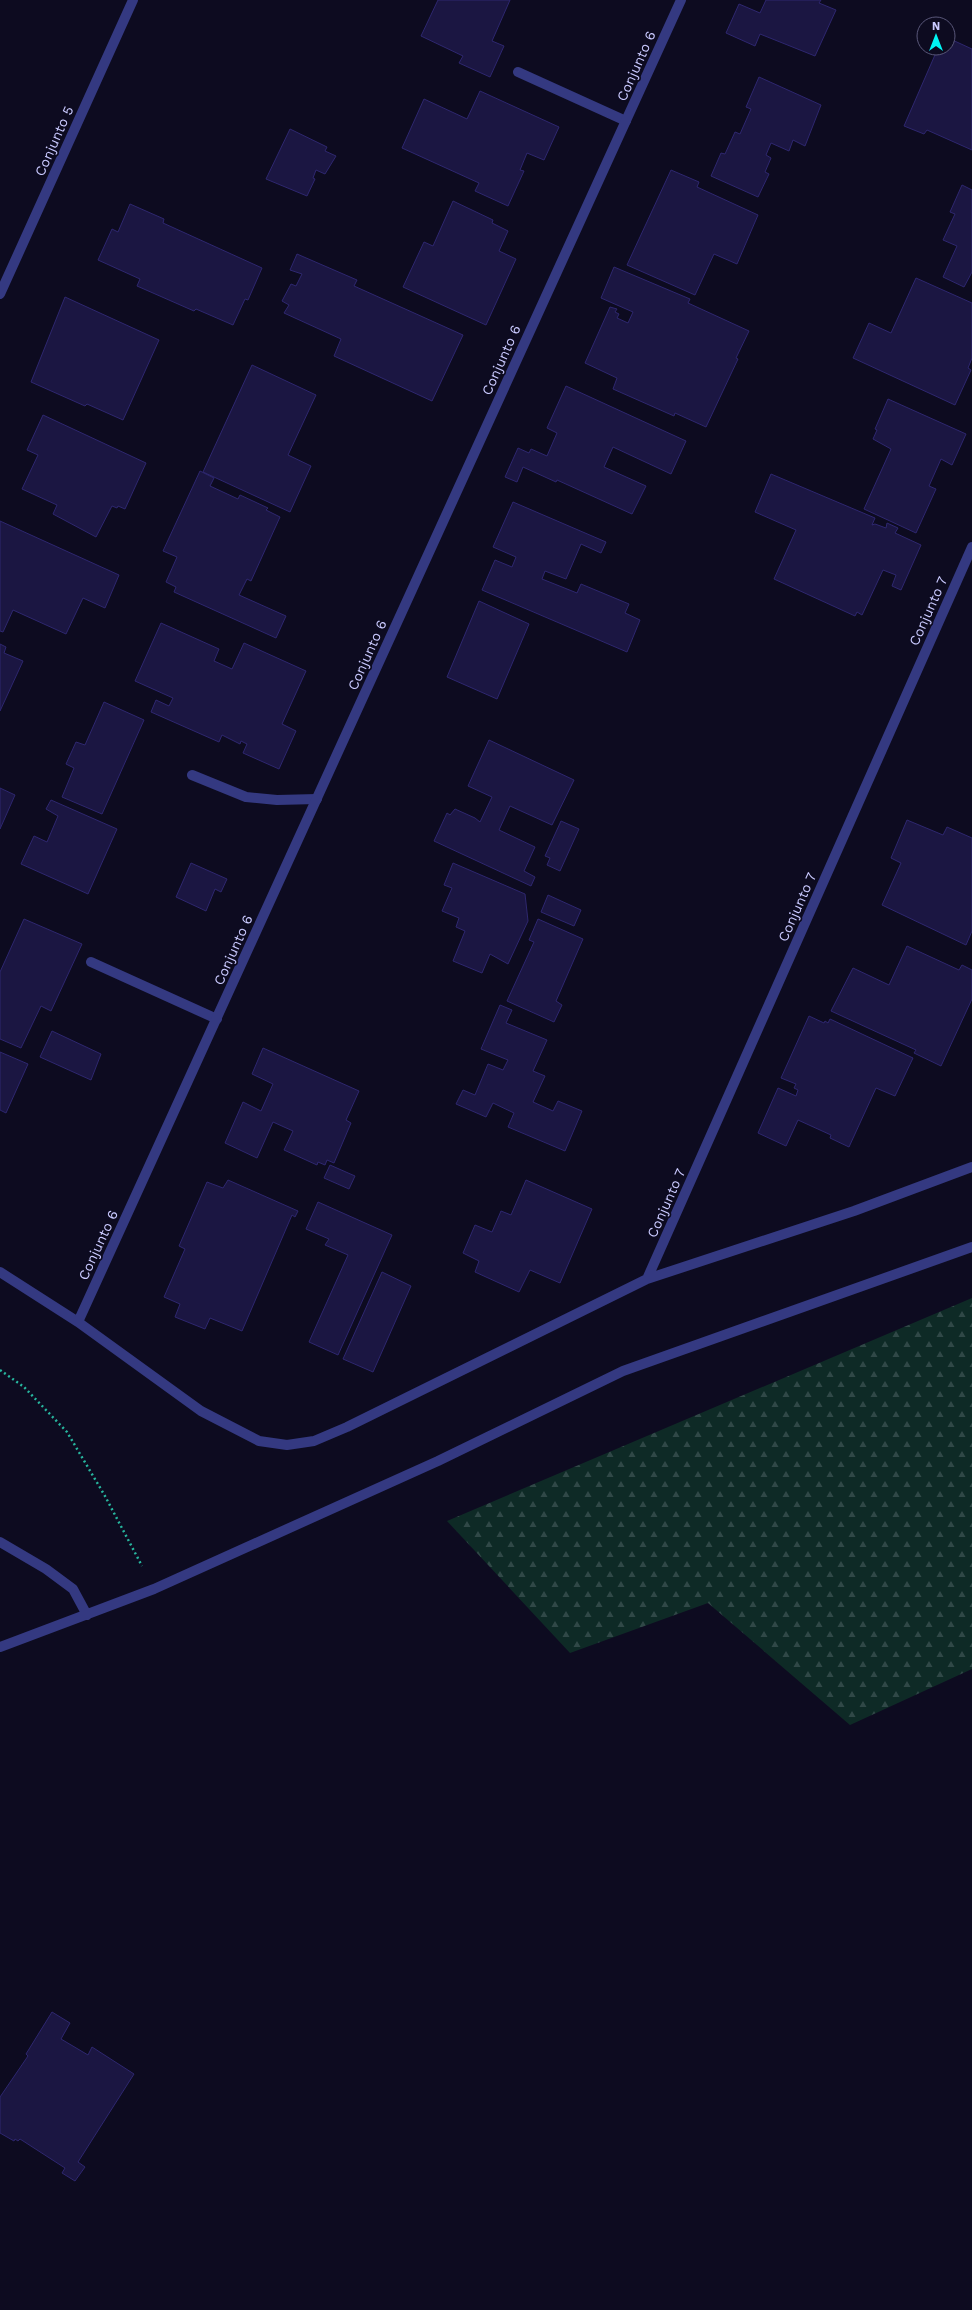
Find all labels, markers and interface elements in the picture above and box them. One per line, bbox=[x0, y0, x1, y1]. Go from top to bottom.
north arrow bbox=[916, 16, 956, 56]
text: N bbox=[932, 20, 940, 33]
street label: Conjunto 6 bbox=[613, 28, 659, 104]
street label: Conjunto 5 bbox=[31, 104, 77, 178]
street label: Conjunto 6 bbox=[478, 322, 524, 398]
street label: Conjunto 7 bbox=[906, 574, 950, 648]
street label: Conjunto 6 bbox=[344, 617, 390, 693]
street label: Conjunto 7 bbox=[775, 870, 819, 944]
street label: Conjunto 6 bbox=[210, 912, 256, 988]
street label: Conjunto 7 bbox=[644, 1166, 688, 1240]
street label: Conjunto 6 bbox=[75, 1208, 121, 1282]

